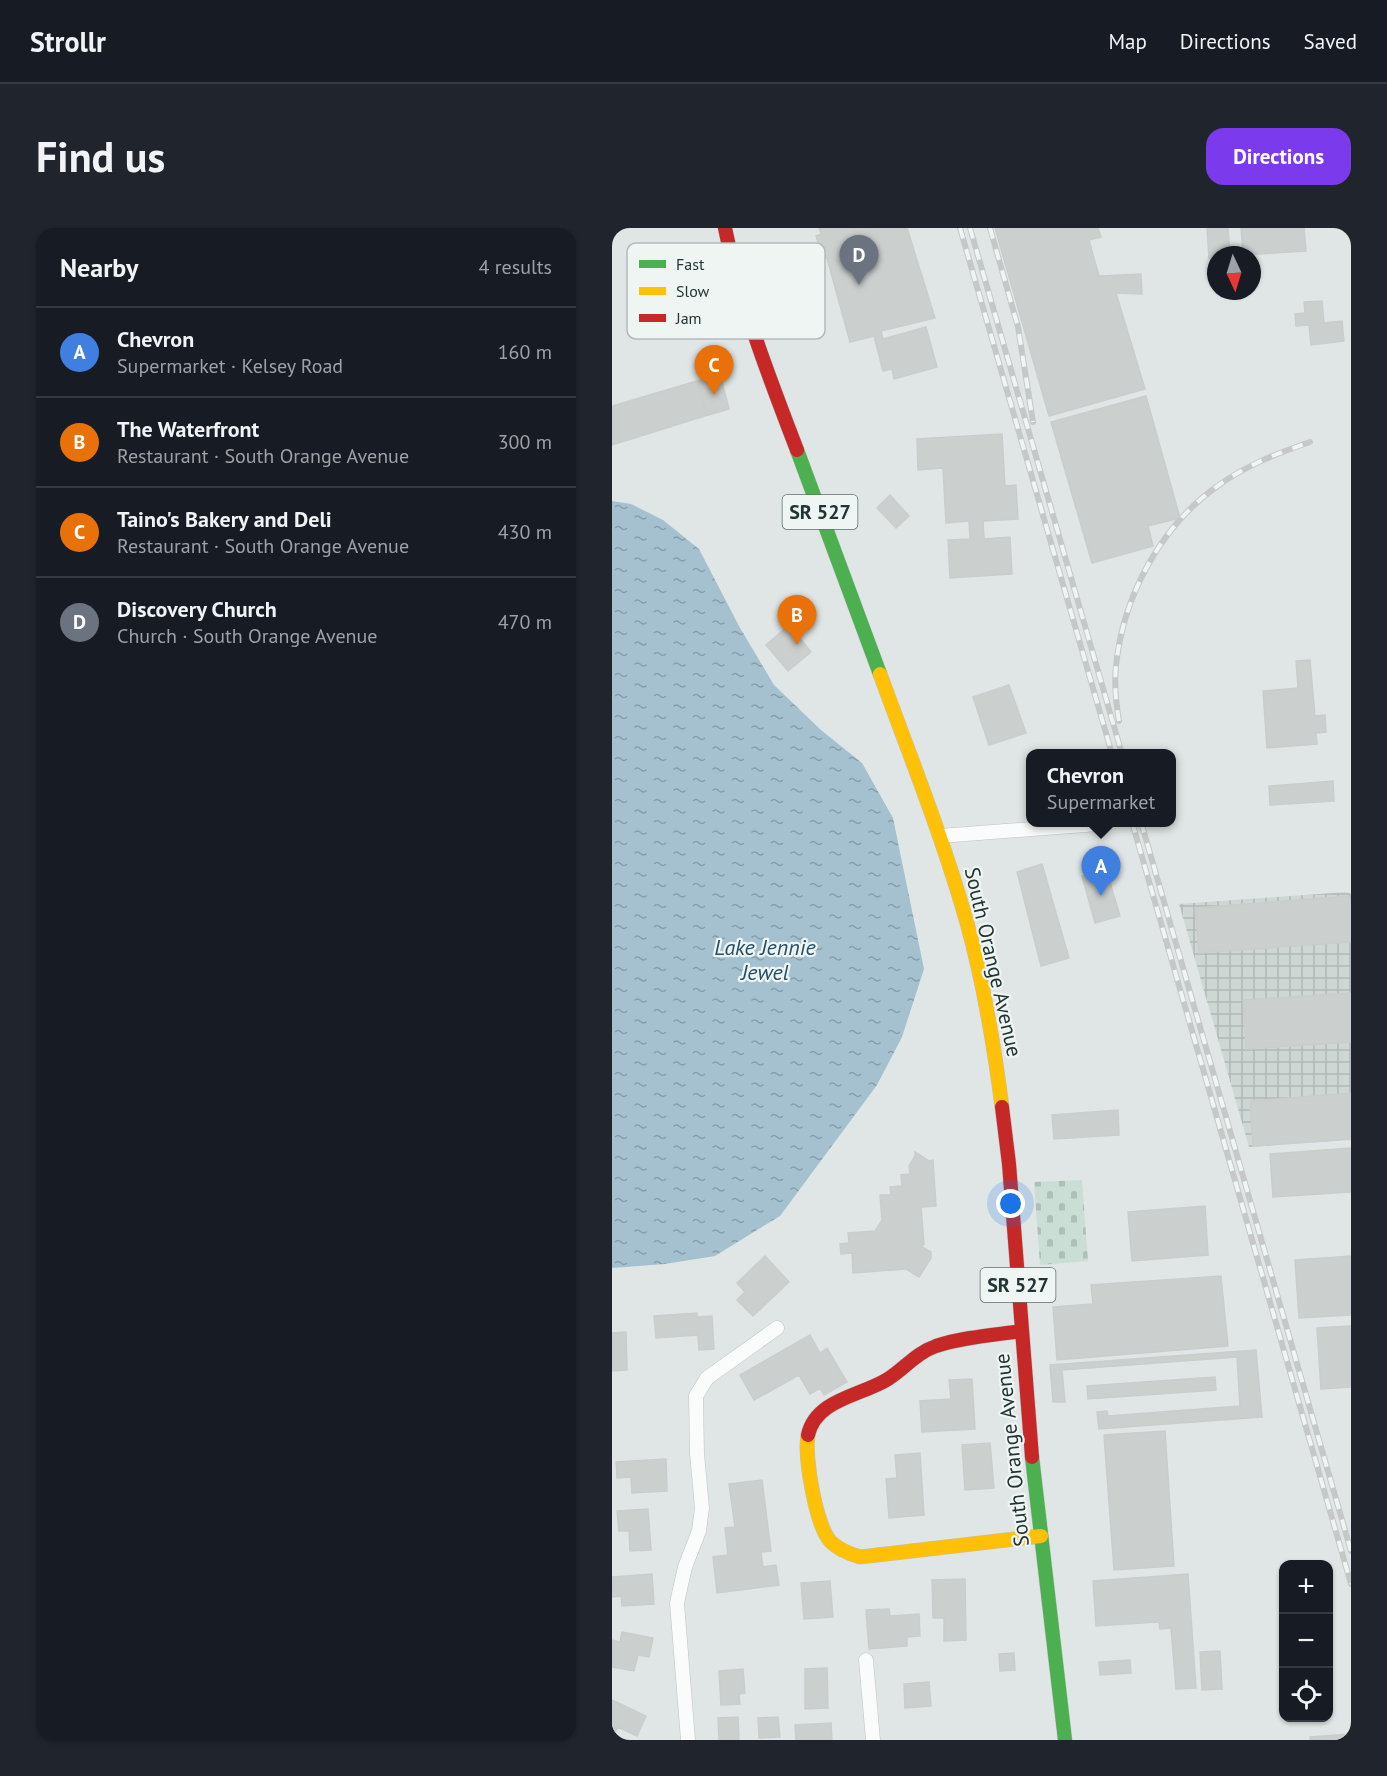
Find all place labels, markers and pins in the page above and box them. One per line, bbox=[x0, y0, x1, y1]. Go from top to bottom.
pin: D bbox=[840, 236, 878, 285]
pin: C bbox=[694, 346, 734, 395]
pin: B bbox=[778, 596, 816, 645]
pin: A bbox=[1082, 846, 1120, 896]

